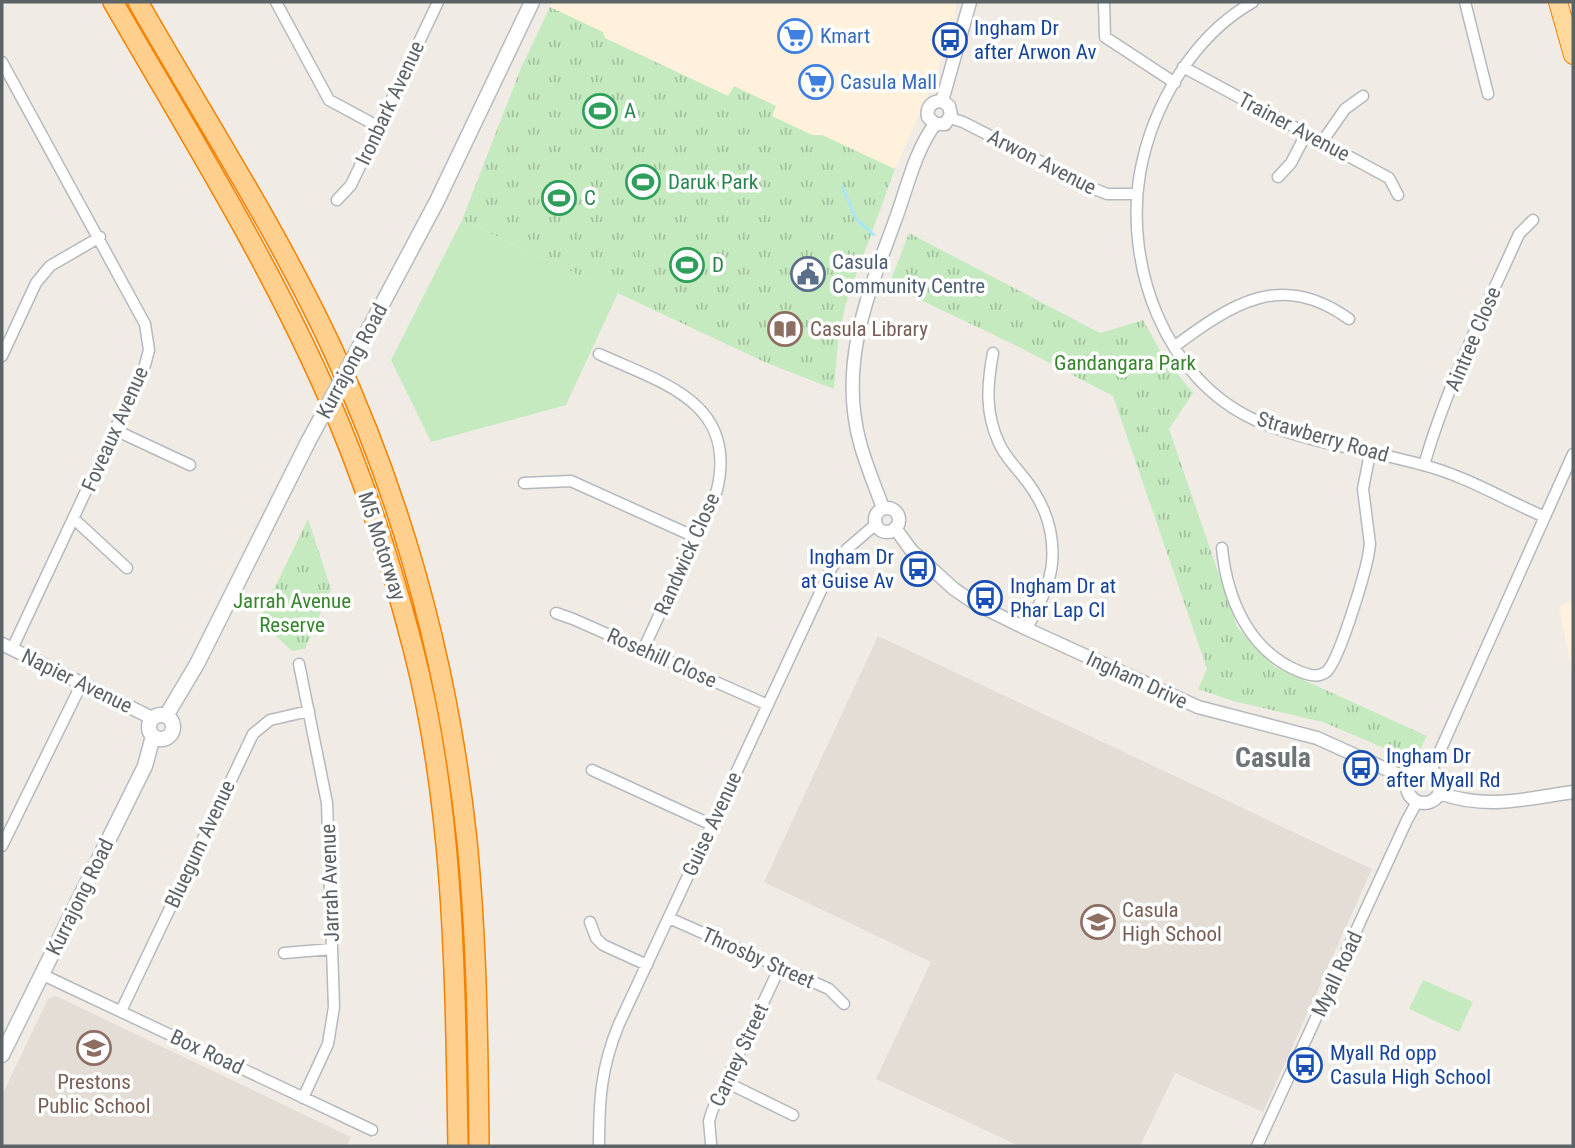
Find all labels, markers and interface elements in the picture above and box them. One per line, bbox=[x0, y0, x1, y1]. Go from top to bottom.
place label: Ingham Dr after Arwon Av bbox=[974, 16, 1096, 64]
supermarket icon: Kmart bbox=[776, 17, 814, 55]
bus stop icon: Ingham Dr after Arwon Av bbox=[931, 21, 969, 59]
place label: Kmart bbox=[820, 24, 870, 48]
street label: Ironbark Avenue bbox=[351, 37, 429, 169]
supermarket icon: Casula Mall bbox=[797, 63, 835, 101]
place label: Casula Mall bbox=[840, 70, 937, 94]
street label: Trainer Avenue bbox=[1234, 88, 1354, 166]
sports icon: A bbox=[581, 92, 619, 130]
place label: A bbox=[624, 99, 636, 123]
street label: Arwon Avenue bbox=[984, 124, 1100, 200]
sports icon: Daruk Park bbox=[624, 163, 662, 201]
place label: Daruk Park bbox=[668, 170, 759, 194]
sports icon: C bbox=[540, 179, 578, 217]
place label: C bbox=[584, 186, 596, 210]
sports icon: D bbox=[668, 246, 706, 284]
place label: Casula Community Centre bbox=[832, 250, 985, 298]
place label: D bbox=[712, 253, 724, 277]
public building icon: Casula Community Centre bbox=[789, 255, 827, 293]
street label: Aintree Close bbox=[1440, 283, 1506, 395]
street label: Kurrajong Road bbox=[312, 299, 392, 423]
library icon: Casula Library bbox=[766, 310, 804, 348]
place label: Casula Library bbox=[810, 317, 928, 341]
park label: Gandangara Park bbox=[1054, 351, 1197, 375]
street label: Foveaux Avenue bbox=[77, 363, 153, 495]
street label: Strawberry Road bbox=[1254, 407, 1392, 467]
street label: M5 Motorway bbox=[353, 489, 411, 604]
street label: Randwick Close bbox=[649, 489, 725, 619]
place label: Ingham Dr at Guise Av bbox=[801, 545, 894, 593]
bus stop icon: Ingham Dr at Guise Av bbox=[899, 550, 937, 588]
place label: Ingham Dr at Phar Lap Cl bbox=[1010, 574, 1116, 622]
bus stop icon: Ingham Dr at Phar Lap Cl bbox=[966, 579, 1004, 617]
park label: Jarrah Avenue Reserve bbox=[233, 589, 351, 637]
street label: Rosehill Close bbox=[604, 623, 721, 693]
street label: Napier Avenue bbox=[18, 644, 136, 718]
street label: Ingham Drive bbox=[1083, 646, 1191, 714]
district label: Casula bbox=[1235, 741, 1311, 774]
place label: Ingham Dr after Myall Rd bbox=[1386, 744, 1501, 792]
bus stop icon: Ingham Dr after Myall Rd bbox=[1342, 749, 1380, 787]
street label: Guise Avenue bbox=[677, 768, 747, 880]
street label: Bluegum Avenue bbox=[160, 776, 240, 912]
street label: Jarrah Avenue bbox=[316, 823, 344, 942]
street label: Kurrajong Road bbox=[41, 835, 119, 959]
place label: Casula High School bbox=[1122, 898, 1222, 946]
school or university icon: Casula High School bbox=[1079, 903, 1117, 941]
street label: Throsby Street bbox=[698, 923, 818, 993]
street label: Myall Road bbox=[1307, 928, 1367, 1020]
street label: Carney Street bbox=[705, 1000, 773, 1110]
street label: Box Road bbox=[167, 1025, 247, 1079]
school or university icon: Prestons Public School bbox=[75, 1029, 113, 1067]
place label: Myall Rd opp Casula High School bbox=[1330, 1041, 1491, 1089]
bus stop icon: Myall Rd opp Casula High School bbox=[1286, 1046, 1324, 1084]
place label: Prestons Public School bbox=[38, 1070, 150, 1118]

